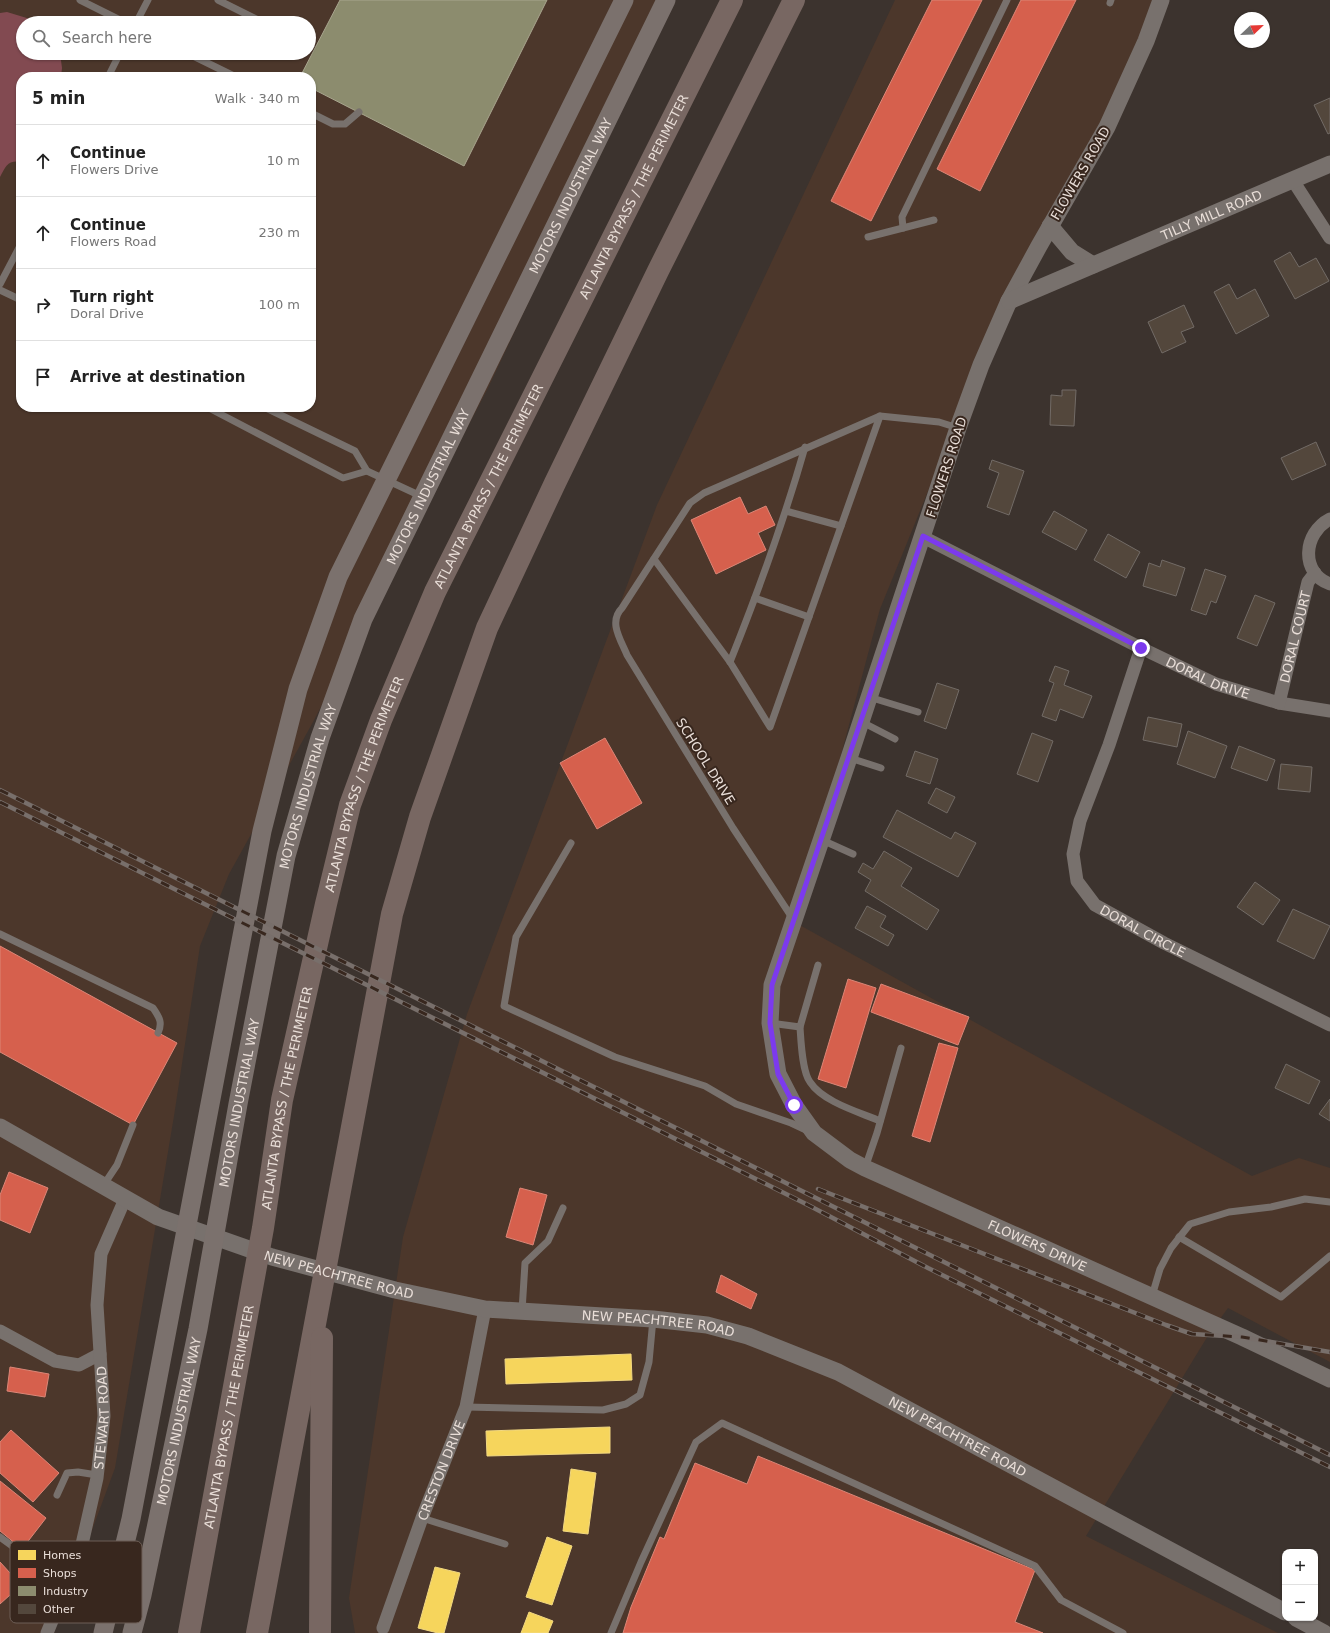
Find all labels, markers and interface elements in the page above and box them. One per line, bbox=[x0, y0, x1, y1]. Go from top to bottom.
north arrow bbox=[1234, 12, 1270, 48]
search box bbox=[16, 16, 316, 60]
icon: search bbox=[30, 27, 52, 49]
text: Search here bbox=[62, 29, 152, 47]
text: 5 min bbox=[32, 88, 85, 108]
text: Walk · 340 m bbox=[215, 91, 300, 106]
street label: ATLANTA BYPASS / THE PERIMETER bbox=[576, 92, 692, 301]
street label: MOTORS INDUSTRIAL WAY bbox=[526, 115, 615, 276]
street label: FLOWERS ROAD bbox=[1048, 124, 1113, 222]
text: Continue bbox=[70, 144, 146, 162]
icon: ahead bbox=[32, 150, 54, 172]
text: 10 m bbox=[267, 153, 300, 168]
text: Flowers Drive bbox=[70, 162, 159, 177]
street label: TILLY MILL ROAD bbox=[1158, 187, 1264, 244]
text: Continue bbox=[70, 216, 146, 234]
icon: ahead bbox=[32, 222, 54, 244]
text: 230 m bbox=[258, 225, 300, 240]
text: Flowers Road bbox=[70, 234, 157, 249]
text: Turn right bbox=[70, 288, 154, 306]
icon: right bbox=[32, 294, 54, 316]
text: 100 m bbox=[258, 297, 300, 312]
text: Doral Drive bbox=[70, 306, 144, 321]
icon: arrive bbox=[32, 366, 54, 388]
text: Arrive at destination bbox=[70, 368, 245, 386]
street label: ATLANTA BYPASS / THE PERIMETER bbox=[431, 381, 546, 591]
street label: MOTORS INDUSTRIAL WAY bbox=[384, 406, 473, 567]
street label: FLOWERS ROAD bbox=[923, 415, 970, 519]
street label: DORAL COURT bbox=[1277, 590, 1314, 684]
route end bbox=[1132, 639, 1150, 657]
street label: DORAL DRIVE bbox=[1164, 654, 1251, 702]
street label: ATLANTA BYPASS / THE PERIMETER bbox=[322, 674, 407, 894]
street label: MOTORS INDUSTRIAL WAY bbox=[277, 702, 340, 870]
street label: SCHOOL DRIVE bbox=[673, 715, 738, 807]
street label: DORAL CIRCLE bbox=[1097, 902, 1188, 960]
street label: ATLANTA BYPASS / THE PERIMETER bbox=[259, 985, 315, 1211]
street label: MOTORS INDUSTRIAL WAY bbox=[216, 1017, 262, 1189]
route start bbox=[785, 1096, 803, 1114]
street label: FLOWERS DRIVE bbox=[985, 1217, 1089, 1275]
street label: NEW PEACHTREE ROAD bbox=[262, 1248, 415, 1302]
street label: ATLANTA BYPASS / THE PERIMETER bbox=[201, 1304, 257, 1530]
street label: NEW PEACHTREE ROAD bbox=[581, 1308, 736, 1340]
street label: MOTORS INDUSTRIAL WAY bbox=[154, 1336, 204, 1507]
street label: STEWART ROAD bbox=[91, 1366, 112, 1470]
street label: NEW PEACHTREE ROAD bbox=[886, 1394, 1029, 1480]
street label: CRESTON DRIVE bbox=[415, 1418, 468, 1523]
legend bbox=[10, 1541, 142, 1623]
text: Homes bbox=[43, 1549, 81, 1562]
map controls bbox=[1282, 1549, 1318, 1621]
button: + bbox=[1282, 1549, 1318, 1585]
text: Shops bbox=[43, 1567, 77, 1580]
text: Industry bbox=[43, 1585, 89, 1598]
button: − bbox=[1282, 1585, 1318, 1621]
text: Other bbox=[43, 1603, 75, 1616]

